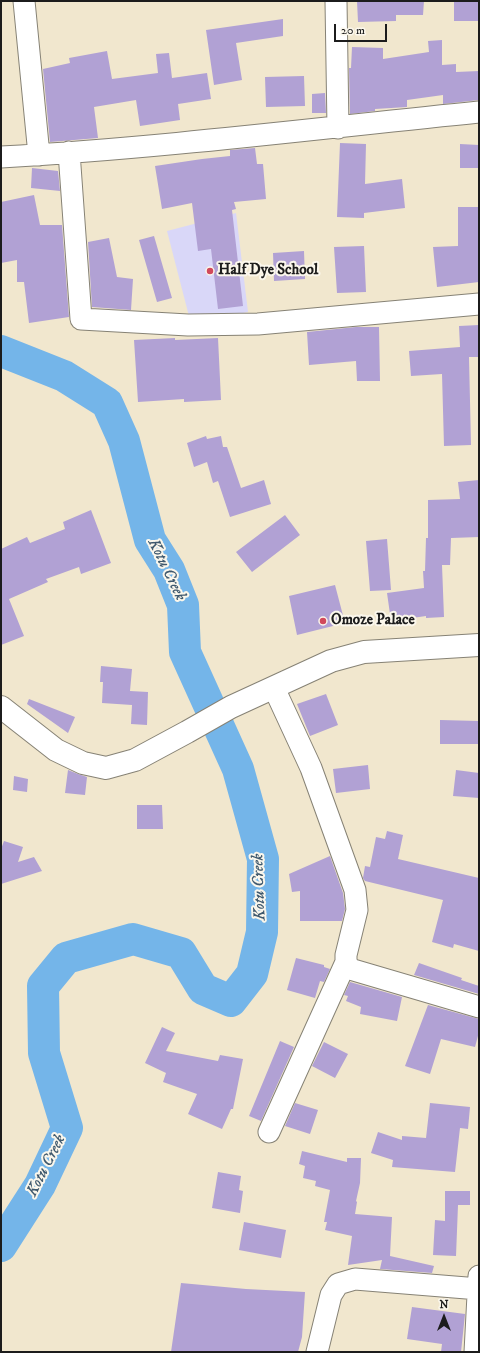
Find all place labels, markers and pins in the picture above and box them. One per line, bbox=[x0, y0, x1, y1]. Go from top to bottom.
place label: Half Dye School bbox=[218, 262, 318, 280]
marker: Half Dye School bbox=[205, 266, 215, 276]
place label: Omoze Palace bbox=[331, 612, 415, 630]
marker: Omoze Palace bbox=[318, 616, 328, 626]

